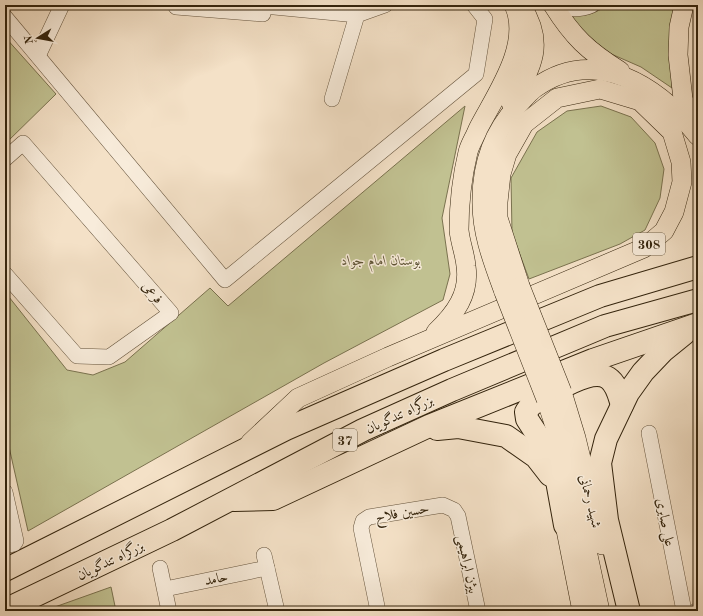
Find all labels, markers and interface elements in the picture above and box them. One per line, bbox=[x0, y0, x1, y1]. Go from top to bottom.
north arrow bbox=[18, 18, 58, 58]
text: N bbox=[23, 34, 36, 45]
road number: 308 bbox=[633, 233, 665, 255]
park label: بوستان امام جواد bbox=[341, 254, 421, 273]
street label: فرعی bbox=[138, 279, 165, 307]
street label: بزرگراه تندگویان bbox=[362, 390, 436, 437]
road number: 37 bbox=[333, 429, 357, 451]
street label: شهید رحمانی bbox=[575, 473, 603, 530]
street label: علی صابری bbox=[652, 497, 677, 548]
street label: حسین فلاح bbox=[374, 501, 431, 530]
street label: بیژن ابراهیمی bbox=[452, 534, 480, 595]
street label: بزرگراه تندگویان bbox=[74, 536, 147, 584]
street label: حامد bbox=[203, 570, 229, 588]

